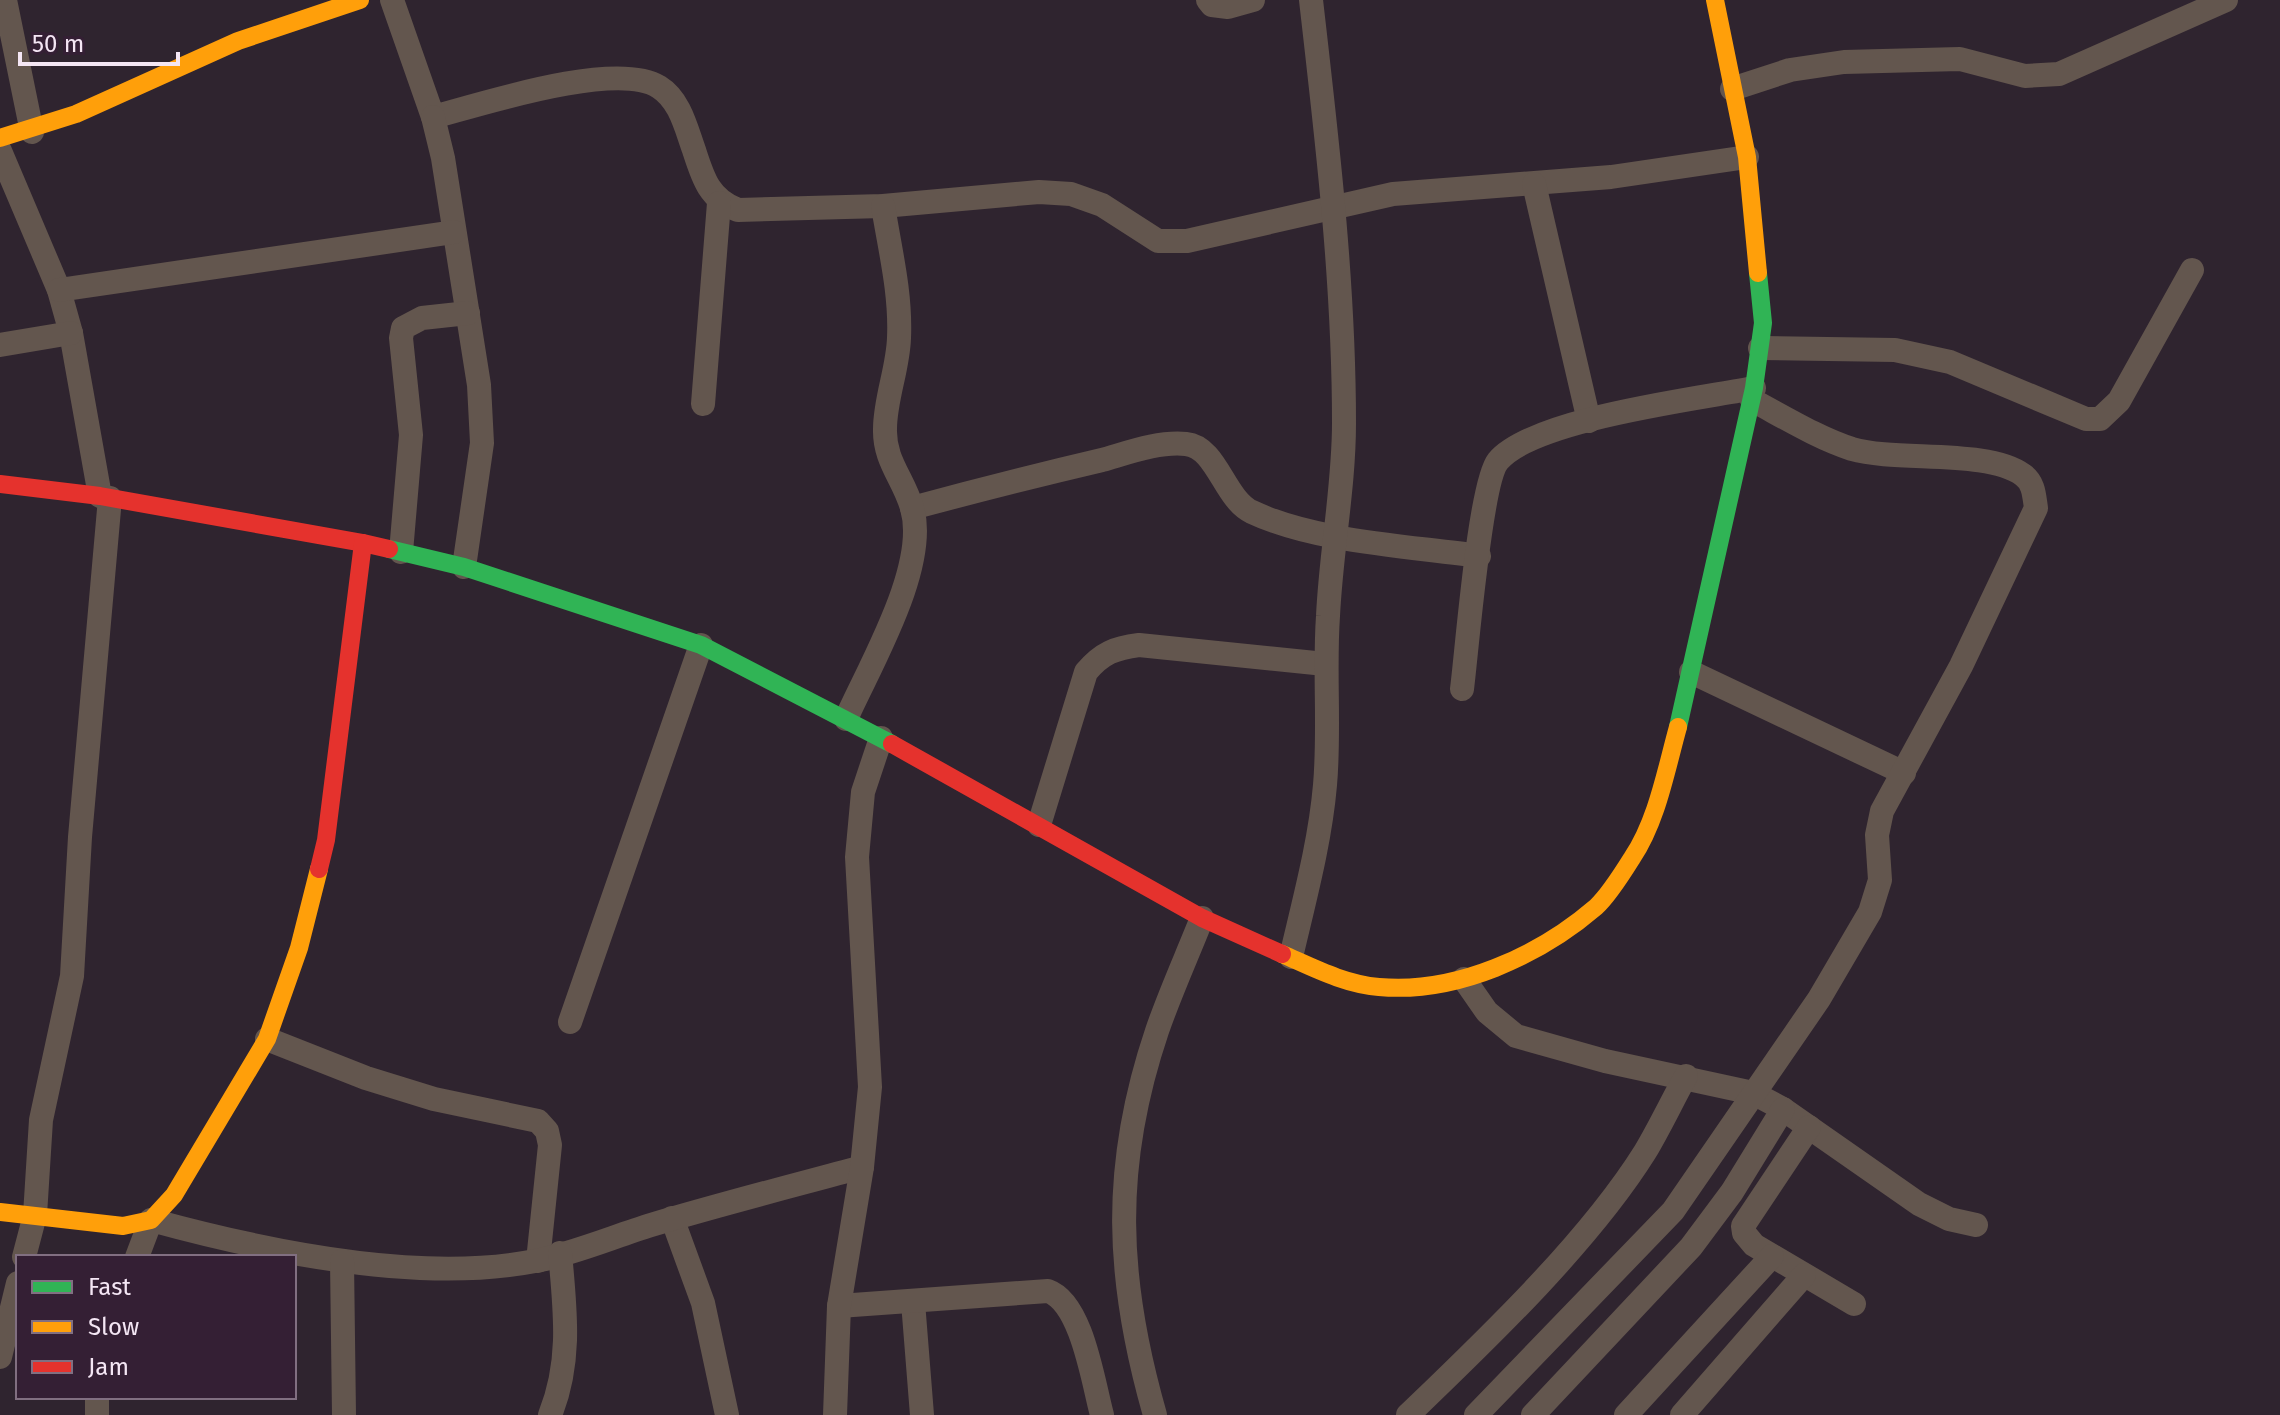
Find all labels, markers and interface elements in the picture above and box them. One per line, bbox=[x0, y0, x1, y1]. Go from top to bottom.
scale bar bbox=[20, 16, 178, 66]
text: 50 m bbox=[32, 30, 84, 58]
legend bbox=[16, 1255, 296, 1399]
text: Fast bbox=[88, 1273, 131, 1301]
text: Slow bbox=[88, 1313, 139, 1341]
text: Jam bbox=[88, 1353, 129, 1381]

